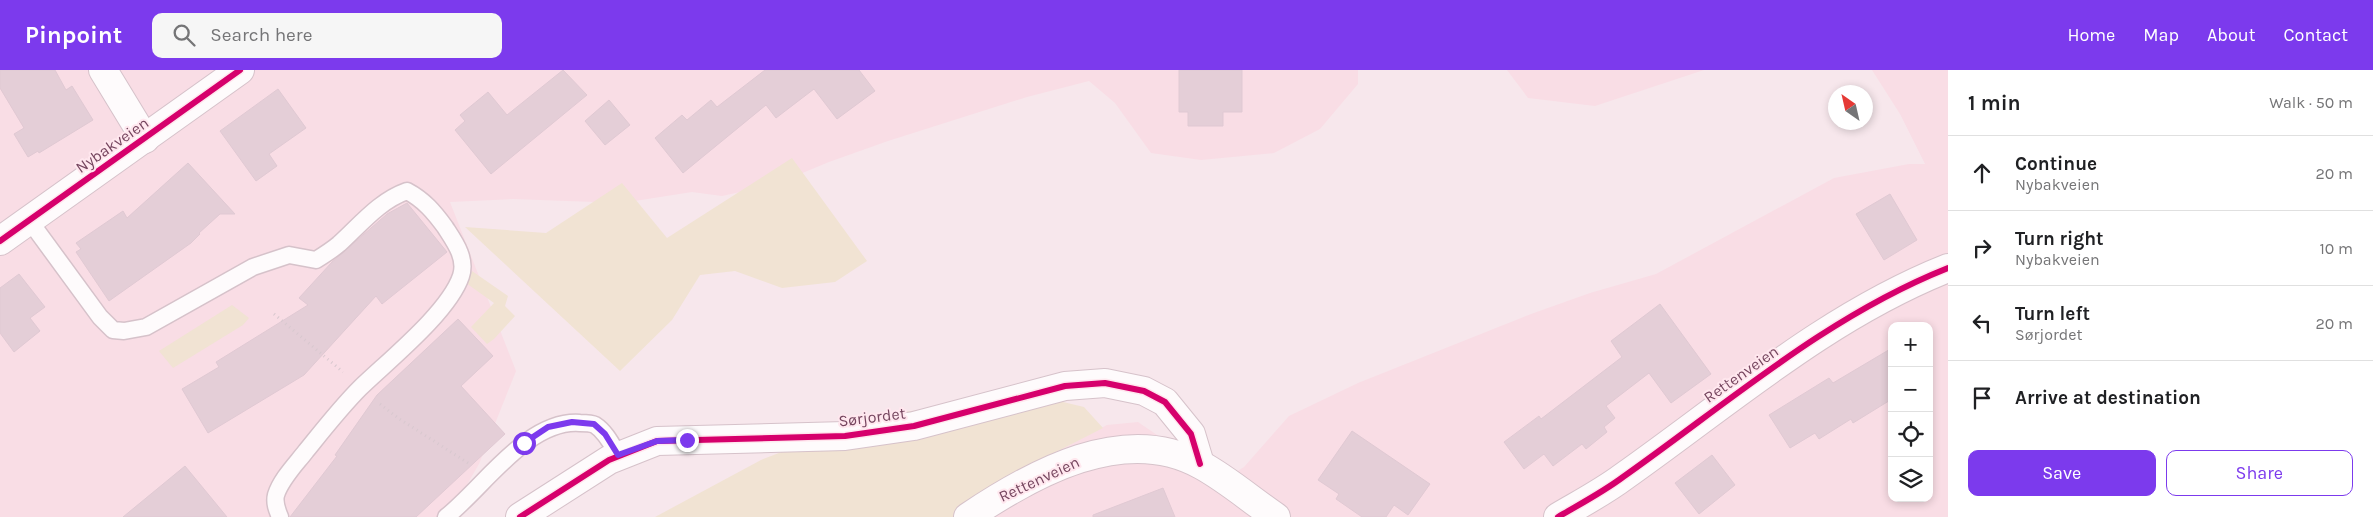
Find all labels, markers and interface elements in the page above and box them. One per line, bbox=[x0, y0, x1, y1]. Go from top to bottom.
search box bbox=[152, 13, 502, 58]
text: Pinpoint bbox=[25, 21, 122, 49]
icon: search bbox=[170, 21, 198, 49]
text: Search here bbox=[210, 24, 312, 46]
text: Home bbox=[2067, 24, 2115, 46]
text: Map bbox=[2143, 24, 2179, 46]
text: About bbox=[2207, 24, 2256, 46]
text: Contact bbox=[2284, 24, 2348, 46]
north arrow bbox=[1828, 85, 1873, 130]
text: 1 min bbox=[1968, 91, 2021, 115]
text: Walk · 50 m bbox=[2269, 93, 2353, 112]
street label: Nybakveien bbox=[72, 113, 152, 177]
text: Continue bbox=[2015, 153, 2097, 175]
icon: ahead bbox=[1968, 159, 1996, 187]
text: 20 m bbox=[2315, 164, 2353, 183]
text: Nybakveien bbox=[2015, 175, 2100, 194]
text: Turn right bbox=[2015, 228, 2104, 250]
icon: right bbox=[1968, 234, 1996, 262]
text: 10 m bbox=[2319, 239, 2353, 258]
text: Nybakveien bbox=[2015, 250, 2100, 269]
text: Turn left bbox=[2015, 303, 2090, 325]
icon: left bbox=[1968, 309, 1996, 337]
text: 20 m bbox=[2315, 314, 2353, 333]
map controls bbox=[1888, 322, 1933, 502]
button: + bbox=[1888, 322, 1933, 367]
text: Sørjordet bbox=[2015, 325, 2082, 344]
street label: Rettenveien bbox=[1700, 341, 1782, 407]
button: − bbox=[1888, 367, 1933, 412]
icon: arrive bbox=[1968, 384, 1996, 412]
text: Arrive at destination bbox=[2015, 387, 2201, 409]
street label: Sørjordet bbox=[837, 403, 907, 431]
button: locate bbox=[1888, 412, 1933, 457]
route end bbox=[676, 429, 699, 452]
route start bbox=[513, 432, 536, 455]
button: Save bbox=[1968, 450, 2156, 496]
button: Share bbox=[2166, 450, 2353, 496]
street label: Rettenveien bbox=[996, 452, 1082, 506]
button: layers bbox=[1888, 457, 1933, 502]

